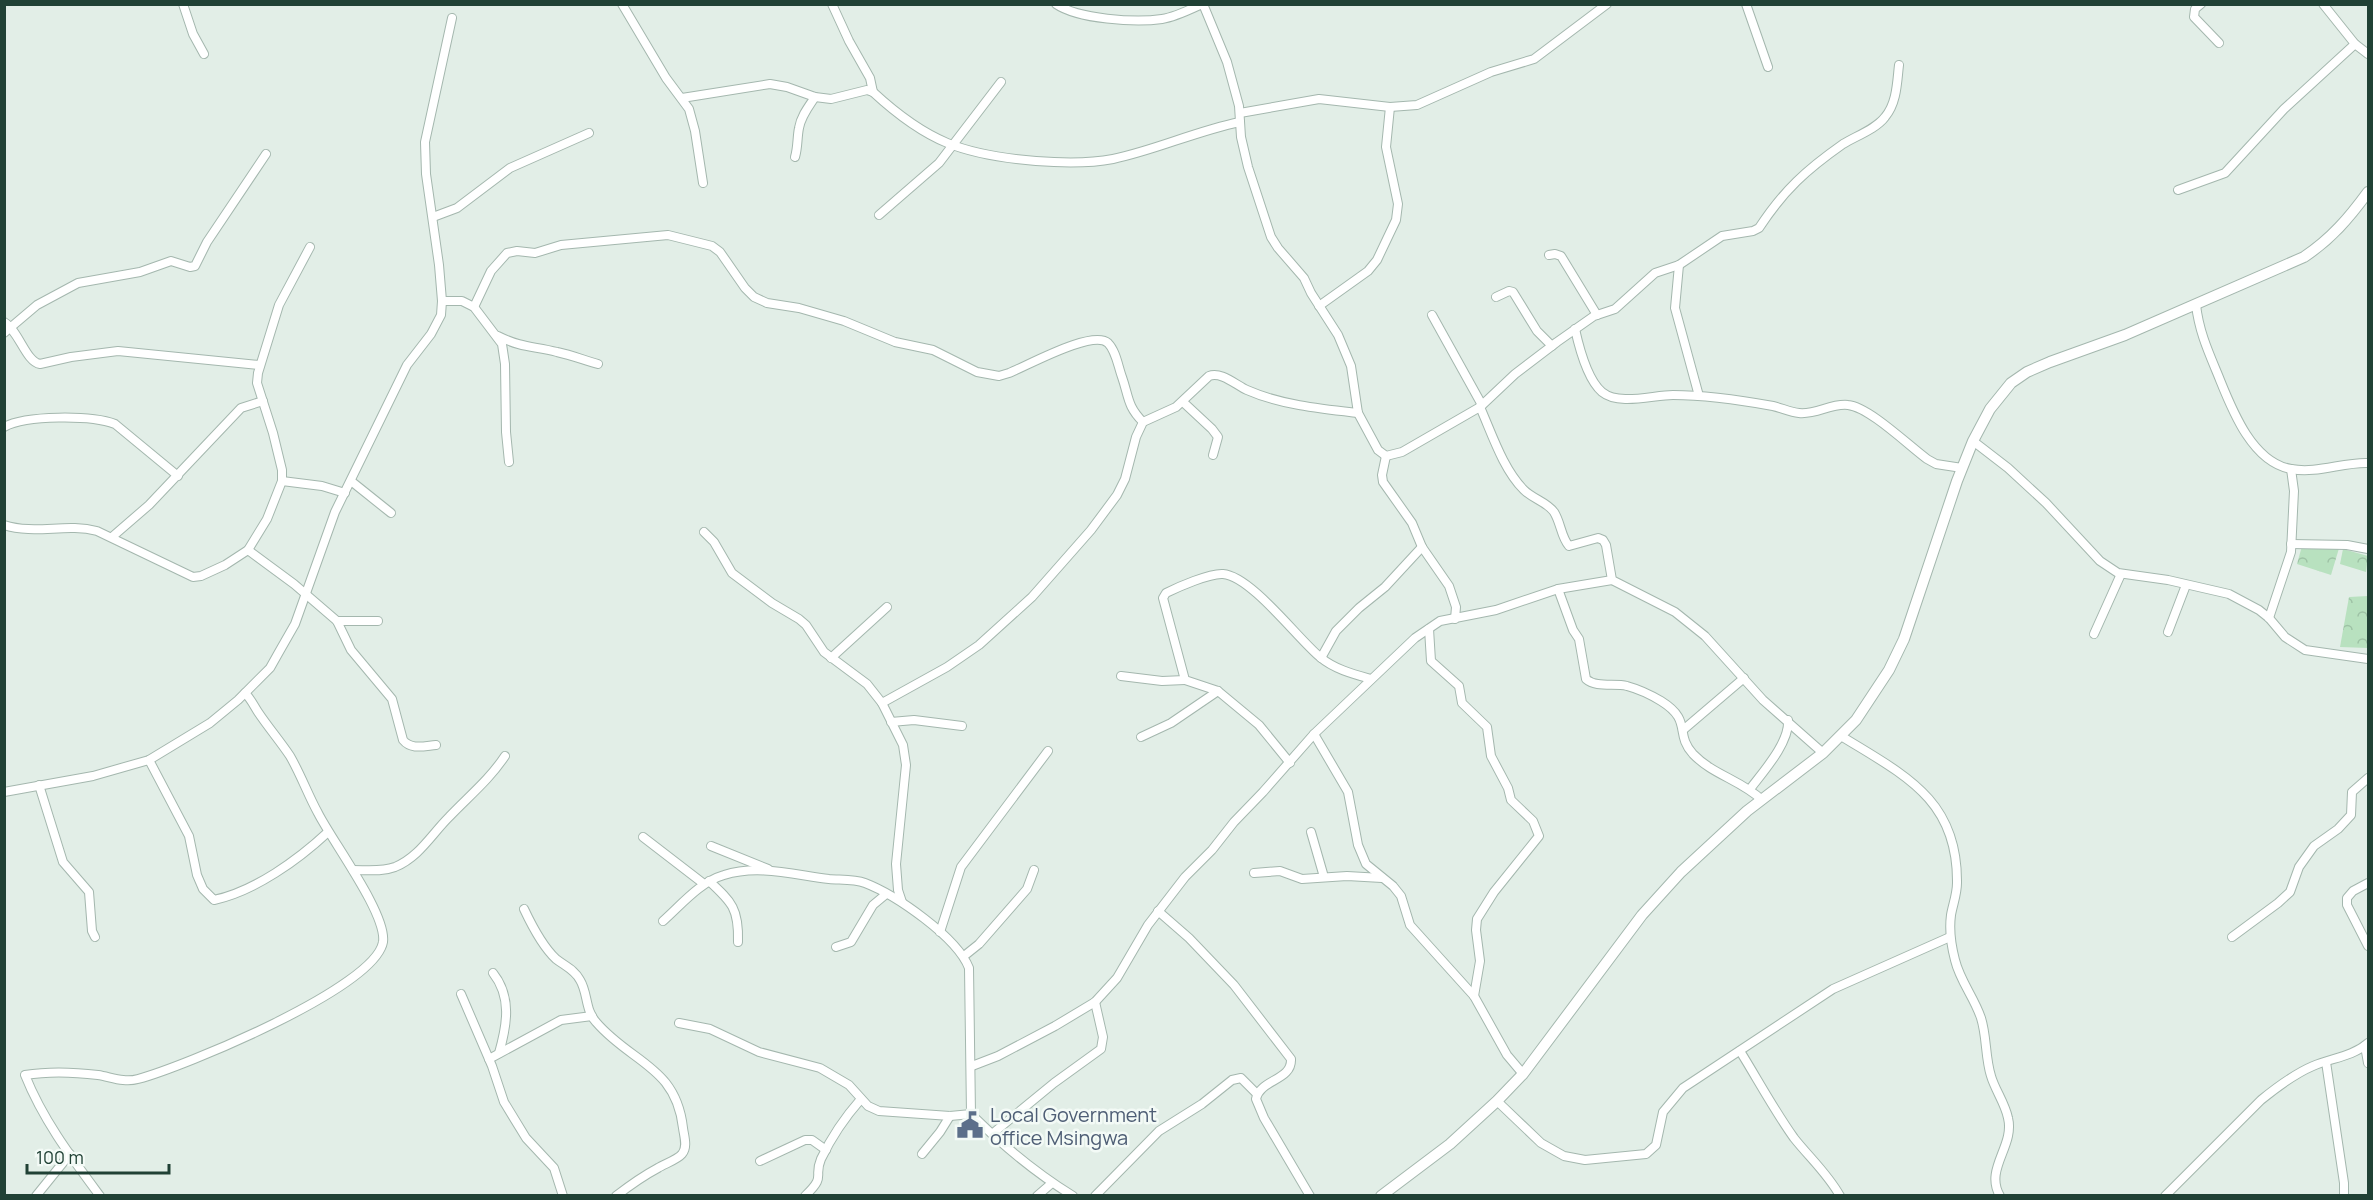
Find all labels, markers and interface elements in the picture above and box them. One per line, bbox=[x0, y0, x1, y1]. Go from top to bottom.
place label: Local Government office Msingwa bbox=[990, 1101, 1157, 1151]
public building icon: Local Government office Msingwa bbox=[955, 1110, 985, 1140]
scale bar bbox=[27, 1137, 170, 1175]
text: 100 m bbox=[36, 1145, 84, 1169]

